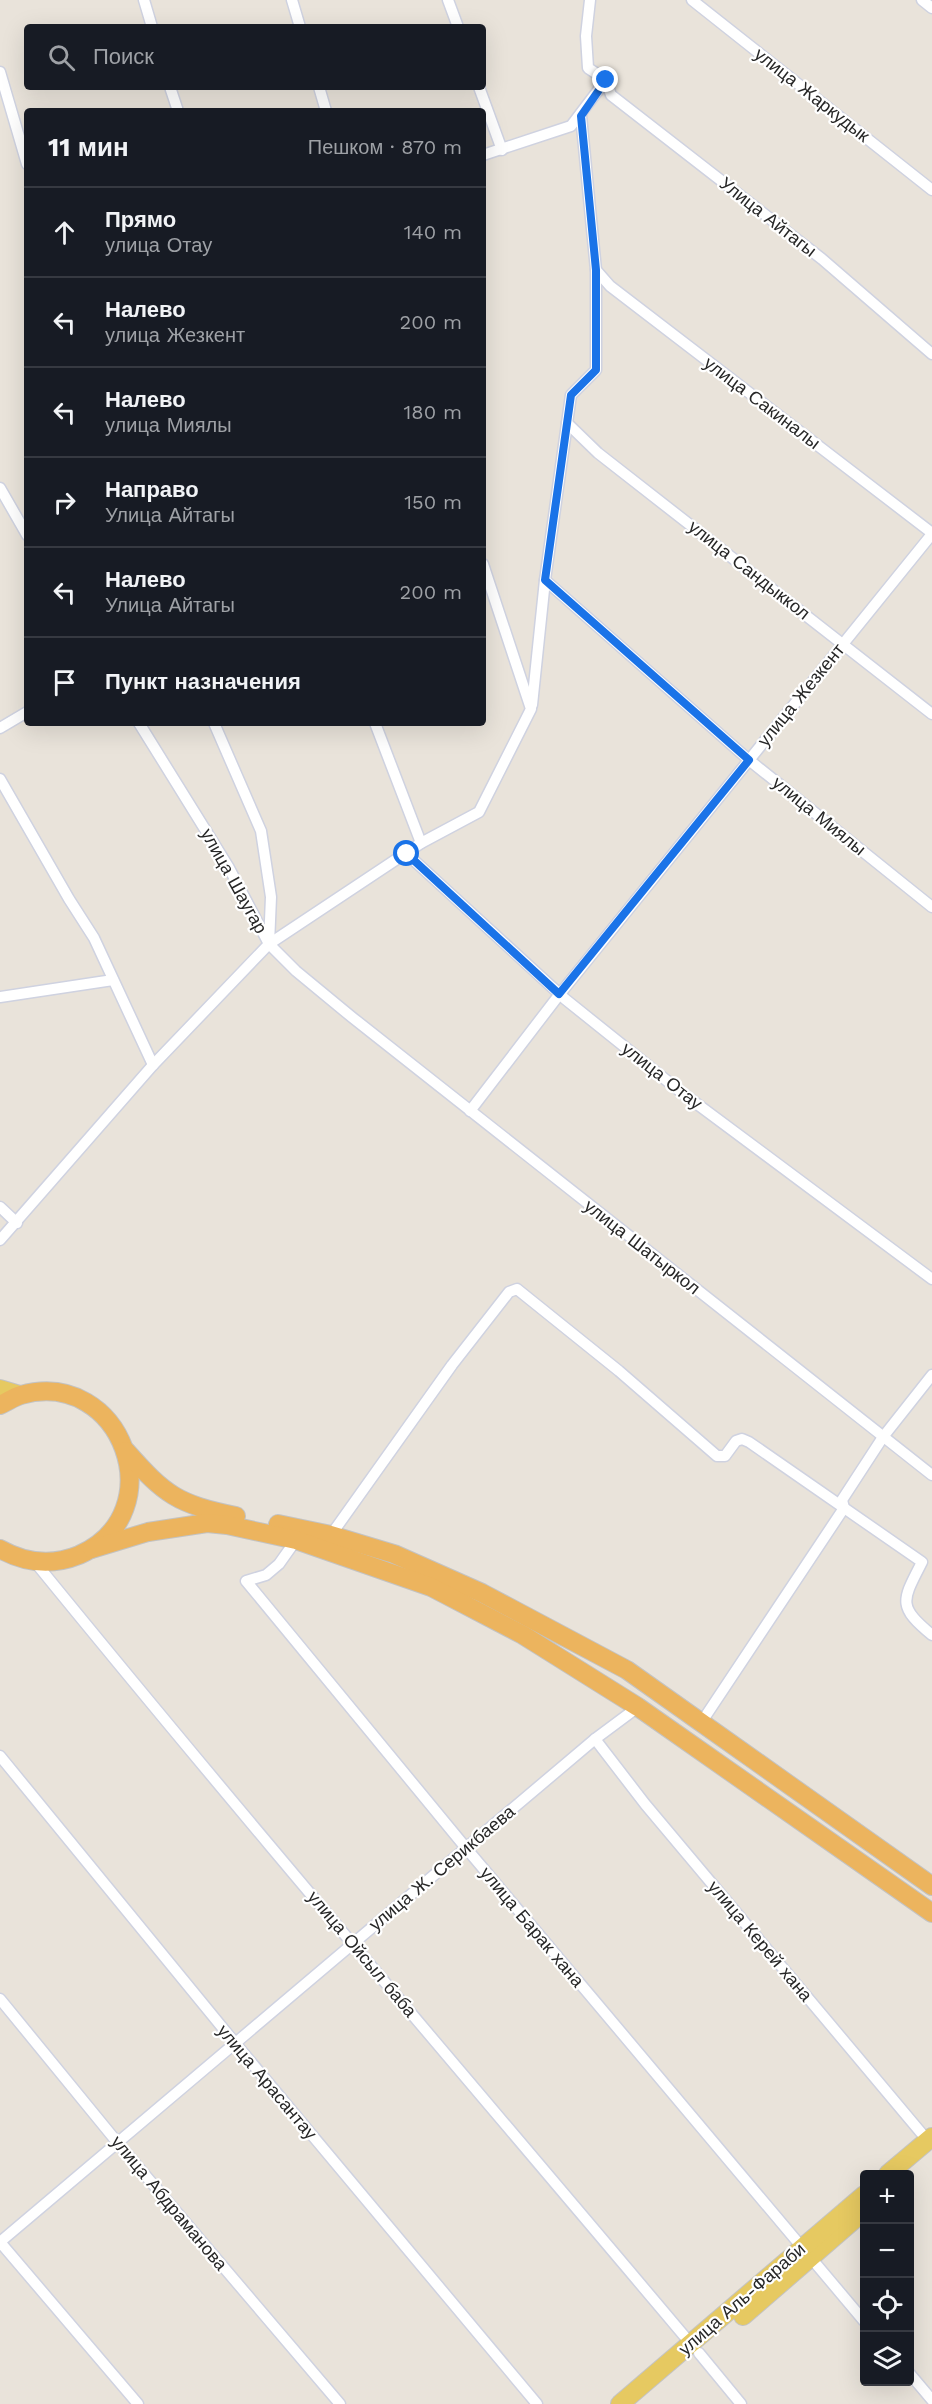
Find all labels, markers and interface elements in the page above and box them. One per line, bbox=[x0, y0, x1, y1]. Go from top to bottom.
search box bbox=[24, 24, 486, 90]
icon: search bbox=[45, 41, 78, 74]
street label: улица Жаркудык bbox=[751, 43, 874, 146]
text: Поиск bbox=[93, 44, 154, 69]
route end bbox=[592, 66, 618, 92]
text: 11 мин bbox=[48, 132, 129, 162]
text: Пешком · 870 m bbox=[308, 135, 462, 159]
street label: Улица Айтагы bbox=[716, 172, 821, 261]
text: Прямо bbox=[105, 207, 176, 232]
icon: ahead bbox=[48, 216, 81, 249]
text: 140 m bbox=[404, 220, 462, 244]
text: улица Отау bbox=[105, 233, 212, 257]
text: Налево bbox=[105, 297, 186, 322]
icon: left bbox=[48, 306, 81, 339]
text: 200 m bbox=[400, 310, 462, 334]
text: улица Жезкент bbox=[105, 323, 245, 347]
street label: улица Сакиналы bbox=[700, 352, 825, 453]
text: Налево bbox=[105, 387, 186, 412]
icon: left bbox=[48, 396, 81, 429]
text: 180 m bbox=[404, 400, 462, 424]
text: улица Миялы bbox=[105, 413, 232, 437]
text: Направо bbox=[105, 477, 199, 502]
icon: right bbox=[48, 486, 81, 519]
text: 150 m bbox=[404, 490, 462, 514]
text: Улица Айтагы bbox=[105, 503, 235, 527]
street label: улица Сандыккол bbox=[684, 516, 814, 624]
text: Налево bbox=[105, 567, 186, 592]
icon: left bbox=[48, 576, 81, 609]
text: 200 m bbox=[400, 580, 462, 604]
text: Улица Айтагы bbox=[105, 593, 235, 617]
street label: улица Жезкент bbox=[753, 639, 848, 750]
icon: arrive bbox=[48, 666, 81, 699]
text: Пункт назначения bbox=[105, 669, 301, 694]
street label: улица Миялы bbox=[768, 772, 870, 860]
street label: улица Шаугар bbox=[197, 824, 272, 937]
route start bbox=[393, 840, 419, 866]
street label: улица Отау bbox=[618, 1038, 707, 1114]
street label: улица Шатыркол bbox=[580, 1195, 704, 1298]
street label: улица Ж. Серикбаева bbox=[365, 1800, 520, 1935]
street label: улица Барак хана bbox=[476, 1862, 589, 1992]
street label: улица Керей хана bbox=[704, 1876, 818, 2006]
street label: улица Ойсыл баба bbox=[304, 1886, 422, 2022]
street label: улица Арасантау bbox=[213, 2020, 322, 2143]
street label: улица Абдраманова bbox=[107, 2131, 232, 2275]
map controls bbox=[860, 2170, 914, 2386]
button: + bbox=[860, 2170, 914, 2224]
button: − bbox=[860, 2224, 914, 2278]
street label: улица Аль-Фараби bbox=[674, 2238, 809, 2359]
button: locate bbox=[860, 2278, 914, 2332]
button: layers bbox=[860, 2332, 914, 2386]

